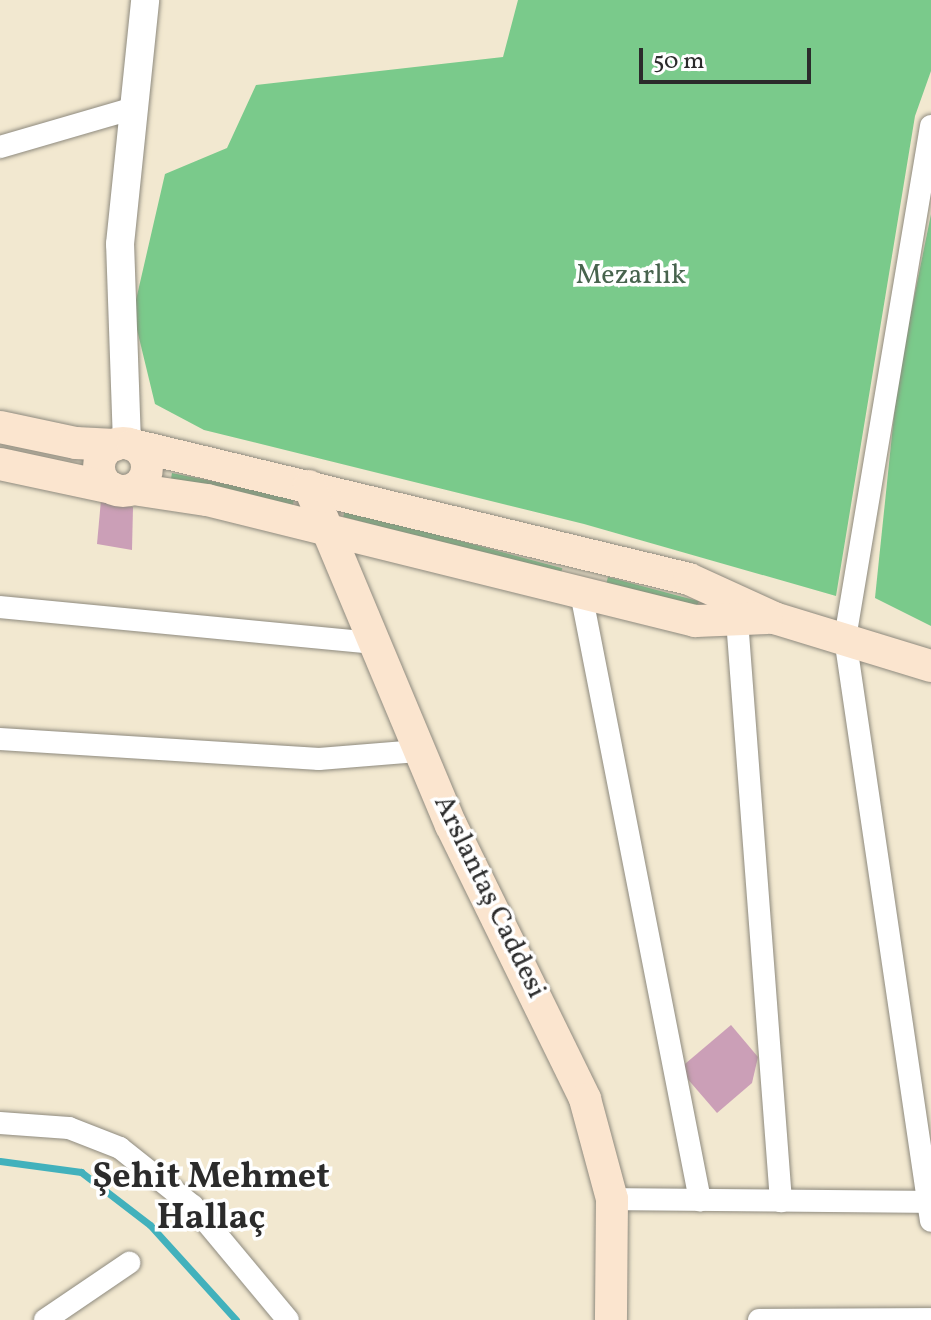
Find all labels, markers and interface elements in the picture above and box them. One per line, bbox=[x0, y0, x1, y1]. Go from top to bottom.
scale bar bbox=[643, 32, 815, 82]
text: 50 m bbox=[653, 45, 705, 79]
park label: Mezarlık bbox=[576, 259, 686, 293]
street label: Arslantaş Caddesi bbox=[425, 790, 553, 1004]
district label: Şehit Mehmet Hallaç bbox=[92, 1156, 330, 1241]

